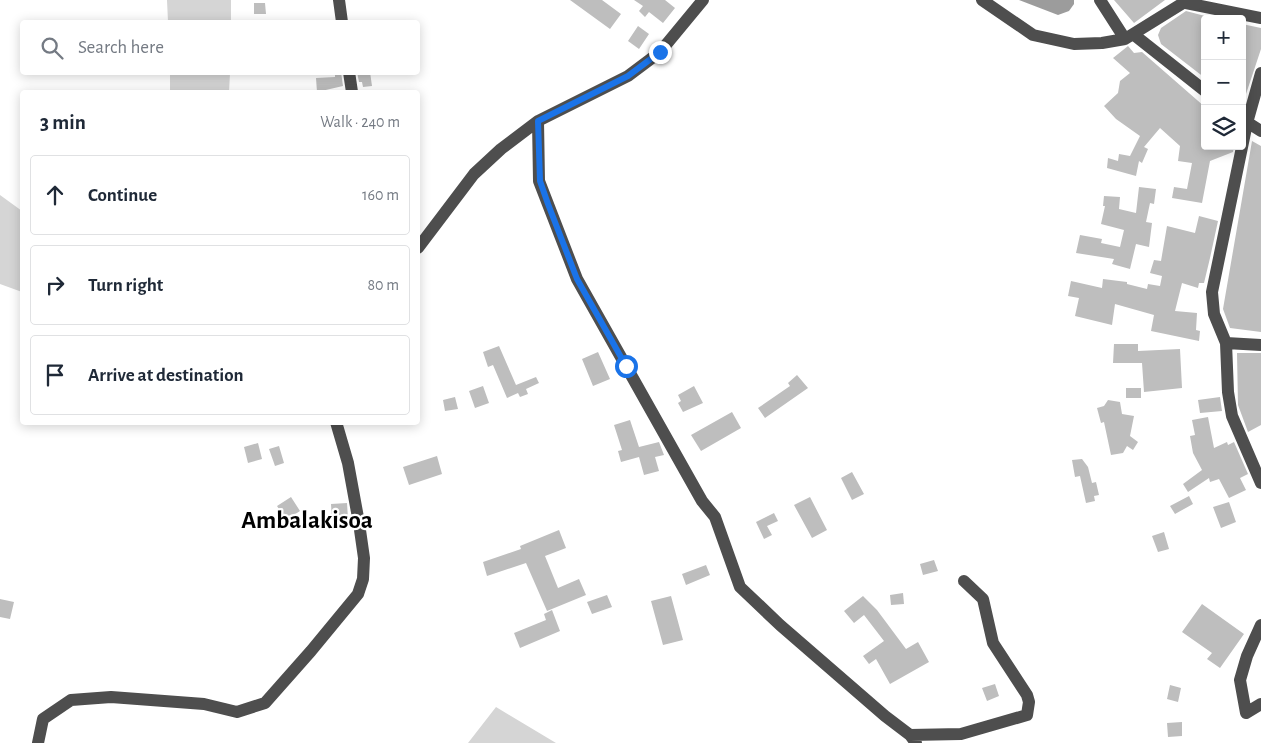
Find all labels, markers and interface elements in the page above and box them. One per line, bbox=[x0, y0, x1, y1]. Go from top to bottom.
map controls bbox=[1201, 15, 1246, 150]
button: + bbox=[1201, 15, 1246, 60]
search box bbox=[20, 20, 420, 75]
icon: search bbox=[38, 34, 66, 62]
text: Search here bbox=[78, 38, 164, 57]
route end bbox=[649, 41, 672, 64]
button: − bbox=[1201, 60, 1246, 105]
button: layers bbox=[1201, 105, 1246, 150]
text: 3 min bbox=[40, 112, 86, 133]
text: Walk · 240 m bbox=[320, 114, 400, 130]
icon: ahead bbox=[41, 181, 69, 209]
text: Continue bbox=[88, 186, 157, 205]
text: 160 m bbox=[362, 187, 399, 203]
icon: right bbox=[41, 271, 69, 299]
text: Turn right bbox=[88, 276, 163, 295]
text: 80 m bbox=[368, 277, 399, 293]
route start bbox=[615, 355, 638, 378]
icon: arrive bbox=[41, 361, 69, 389]
text: Arrive at destination bbox=[88, 366, 244, 385]
district label: Ambalakisoa bbox=[241, 508, 373, 533]

